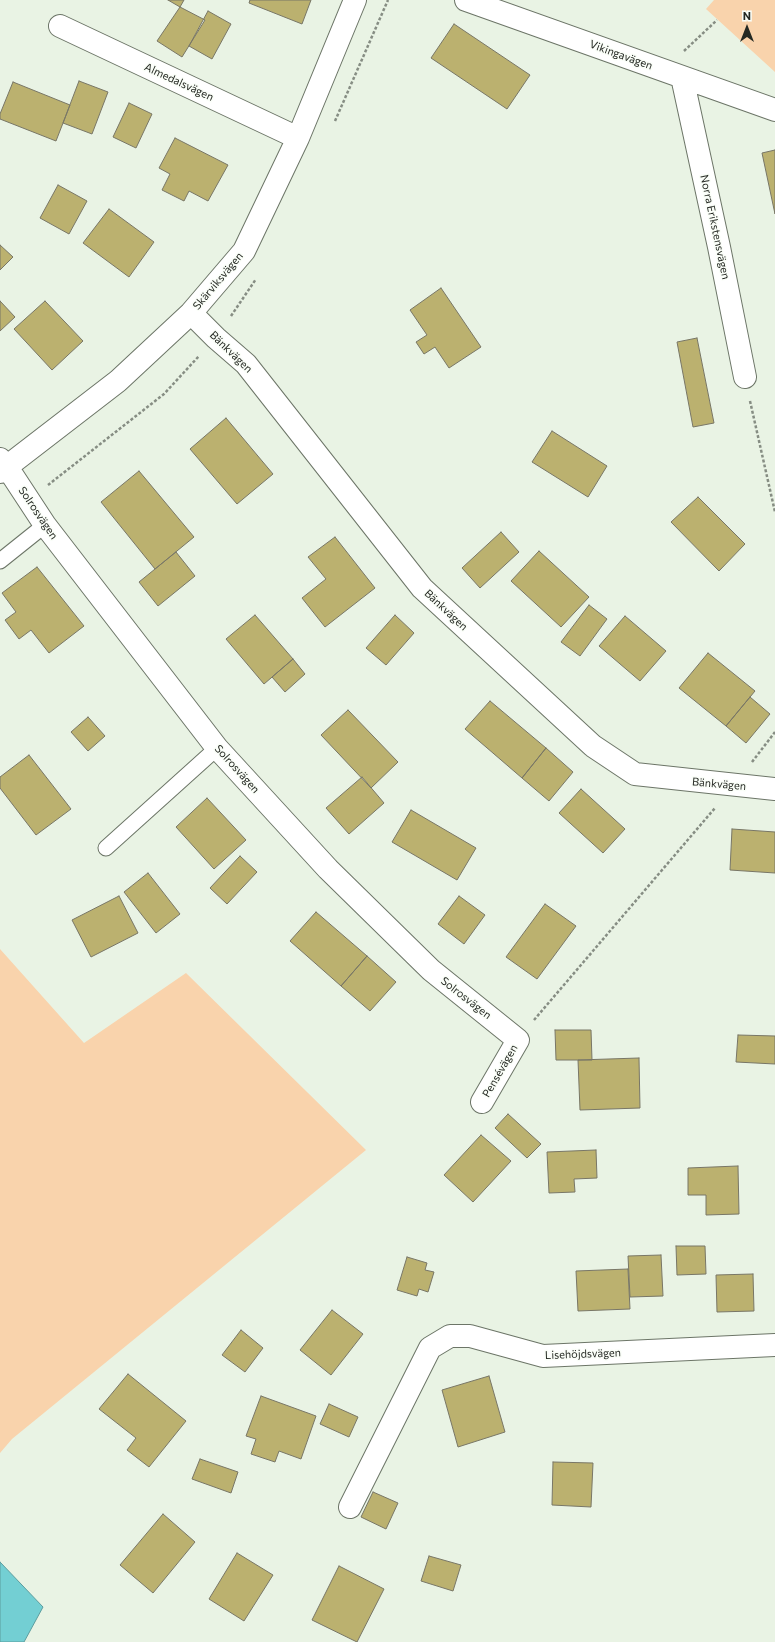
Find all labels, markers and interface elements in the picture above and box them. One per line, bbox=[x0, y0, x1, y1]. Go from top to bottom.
north arrow bbox=[727, 8, 767, 48]
text: N bbox=[743, 9, 751, 22]
street label: Vikingavägen bbox=[588, 37, 654, 73]
street label: Almedalsvägen bbox=[142, 60, 216, 104]
street label: Norra Erikstensvägen bbox=[697, 173, 733, 281]
street label: Skärviksvägen bbox=[190, 250, 246, 312]
street label: Bänkvägen bbox=[207, 328, 255, 376]
street label: Solrosvägen bbox=[16, 484, 60, 542]
street label: Bänkvägen bbox=[422, 587, 470, 633]
street label: Solrosvägen bbox=[212, 742, 262, 796]
street label: Bänkvägen bbox=[691, 775, 747, 793]
street label: Solrosvägen bbox=[438, 974, 494, 1022]
street label: Pensévägen bbox=[480, 1042, 520, 1100]
street label: Lisehöjdsvägen bbox=[545, 1346, 621, 1362]

